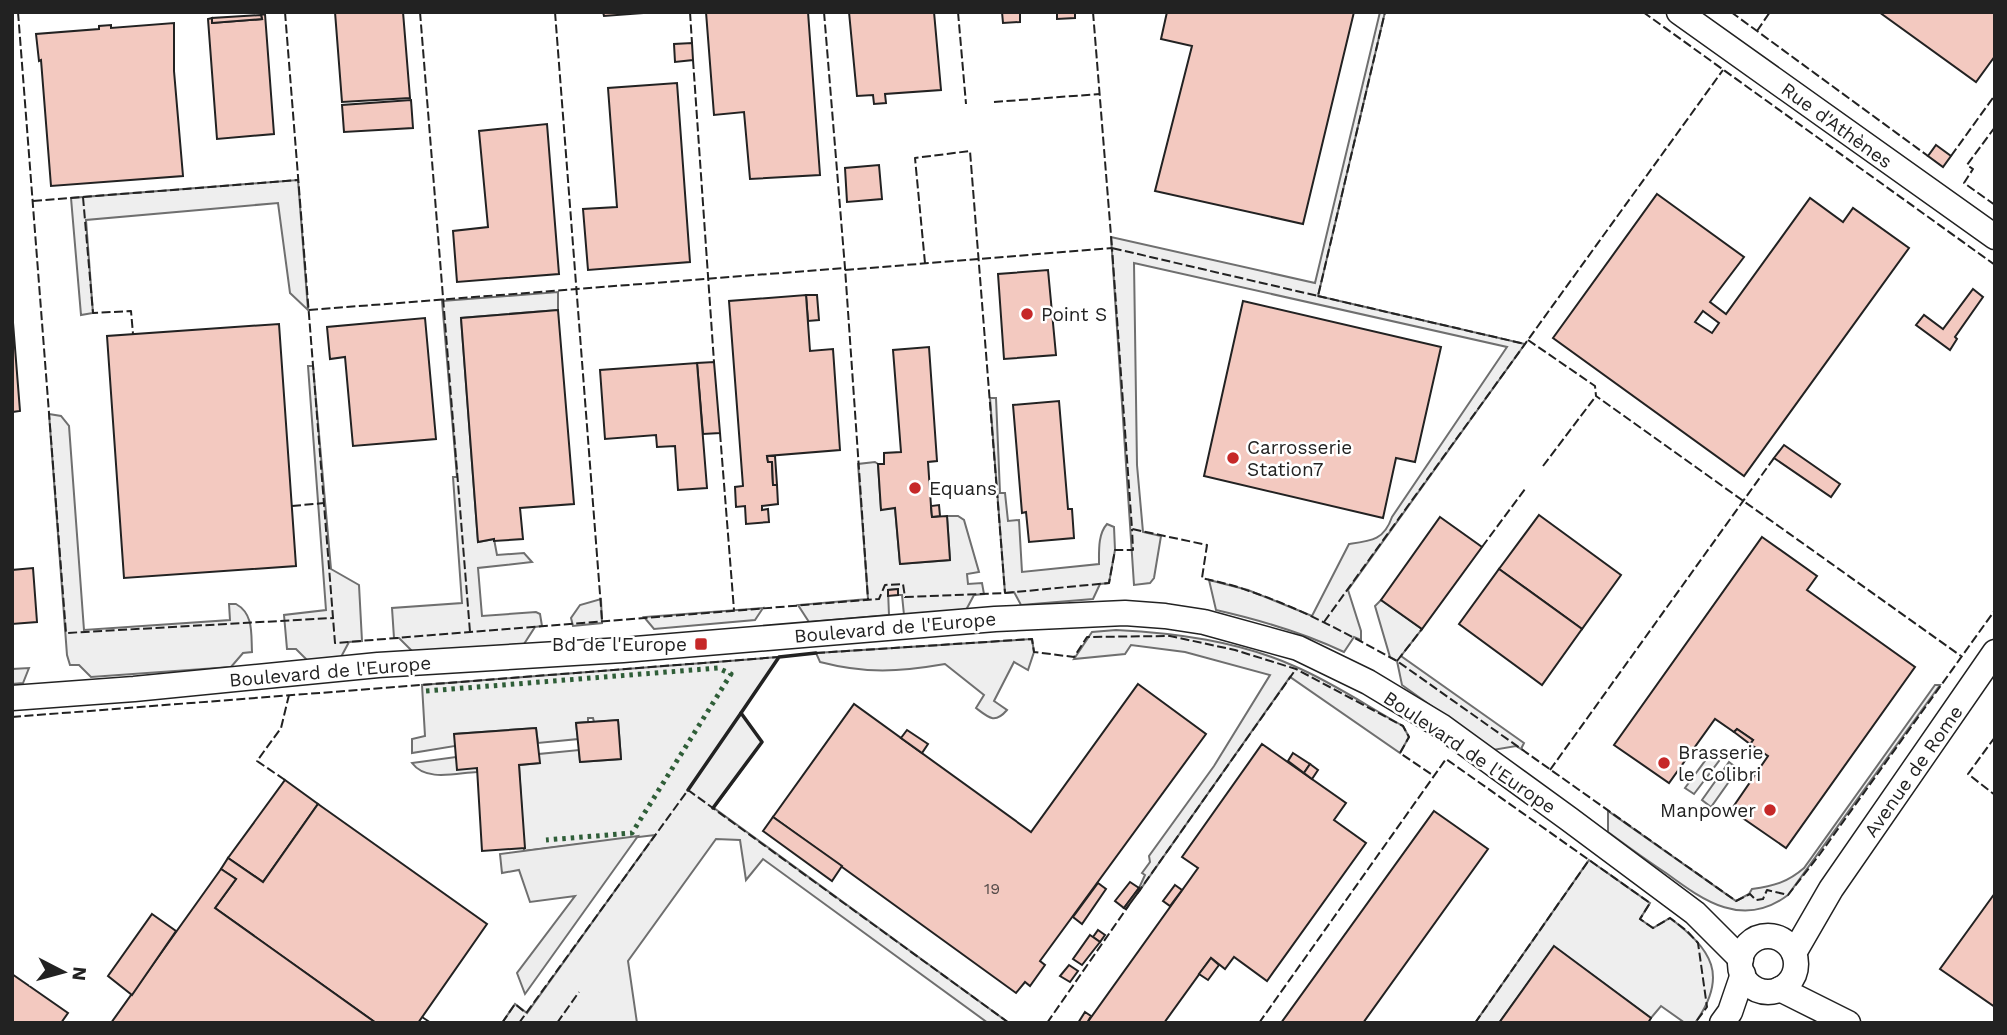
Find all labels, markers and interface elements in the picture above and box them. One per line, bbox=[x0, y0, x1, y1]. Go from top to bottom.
street label: Rue d'Athènes bbox=[1777, 78, 1897, 173]
place label: Point S bbox=[1041, 303, 1107, 326]
marker: Point S bbox=[1019, 306, 1035, 322]
place label: Carrosserie Station7 bbox=[1247, 436, 1352, 481]
marker: Carrosserie Station7 bbox=[1225, 450, 1241, 466]
place label: Equans bbox=[929, 477, 997, 500]
marker: Equans bbox=[907, 480, 923, 496]
street label: Boulevard de l'Europe bbox=[793, 607, 997, 648]
place label: Bd de l'Europe bbox=[552, 633, 687, 656]
marker: Bd de l'Europe bbox=[693, 636, 709, 652]
street label: Boulevard de l'Europe bbox=[228, 651, 432, 692]
street label: Boulevard de l'Europe bbox=[1379, 686, 1560, 819]
street label: Avenue de Rome bbox=[1859, 701, 1968, 842]
place label: Brasserie le Colibri bbox=[1678, 741, 1763, 786]
marker: Brasserie le Colibri bbox=[1656, 755, 1672, 771]
place label: Manpower bbox=[1660, 799, 1756, 822]
marker: Manpower bbox=[1762, 802, 1778, 818]
house number: 19 bbox=[984, 879, 1000, 898]
north arrow bbox=[28, 937, 98, 1007]
text: N bbox=[67, 966, 92, 982]

